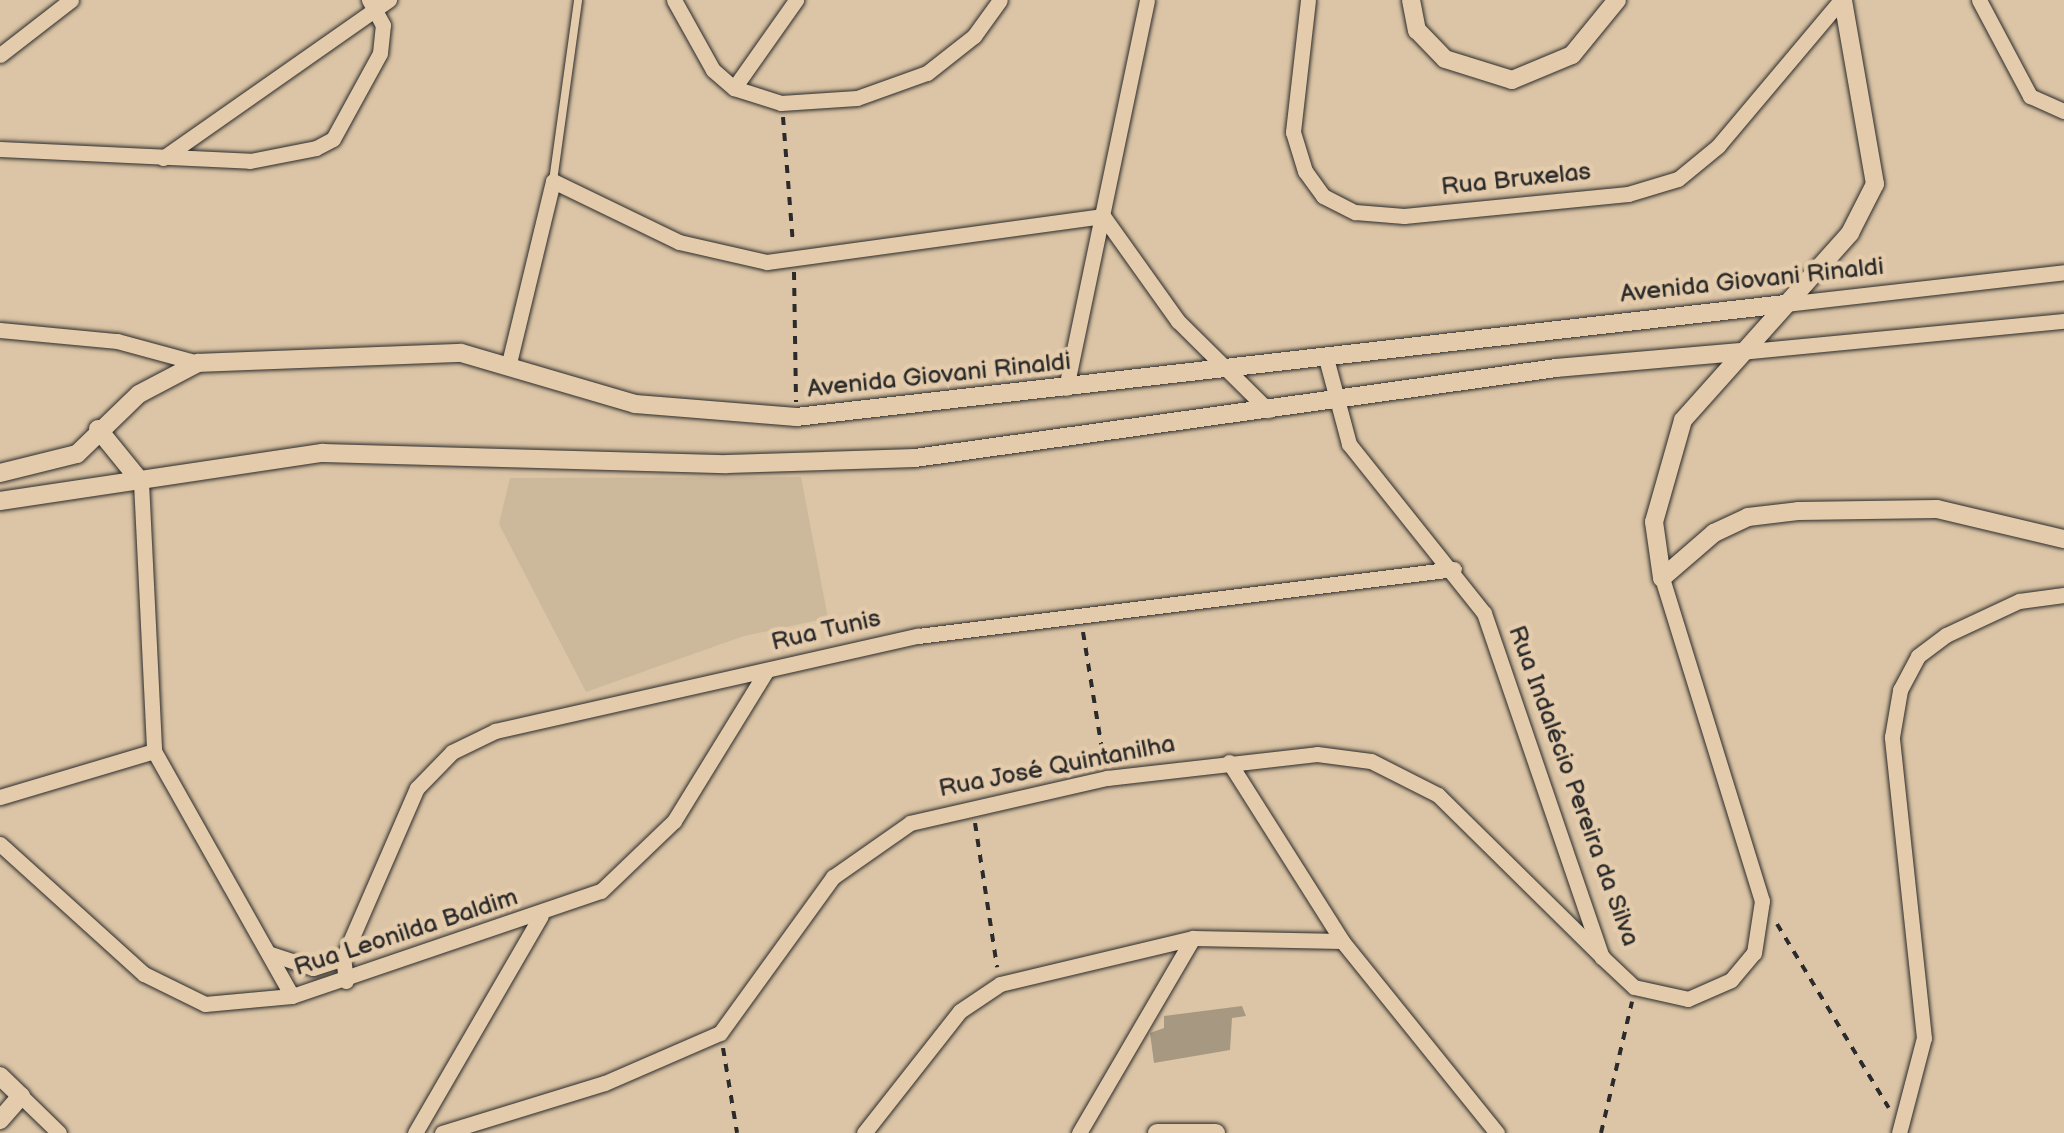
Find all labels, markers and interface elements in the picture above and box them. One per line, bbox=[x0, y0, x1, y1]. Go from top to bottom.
street label: Rua Bruxelas bbox=[1440, 157, 1592, 203]
street label: Avenida Giovani Rinaldi bbox=[1619, 252, 1885, 310]
street label: Avenida Giovani Rinaldi bbox=[806, 347, 1072, 405]
street label: Rua Tunis bbox=[768, 604, 884, 658]
street label: Rua Indalécio Pereira da Silva bbox=[1501, 621, 1645, 951]
street label: Rua José Quintanilha bbox=[936, 729, 1178, 805]
street label: Rua Leonilda Baldim bbox=[290, 883, 522, 983]

